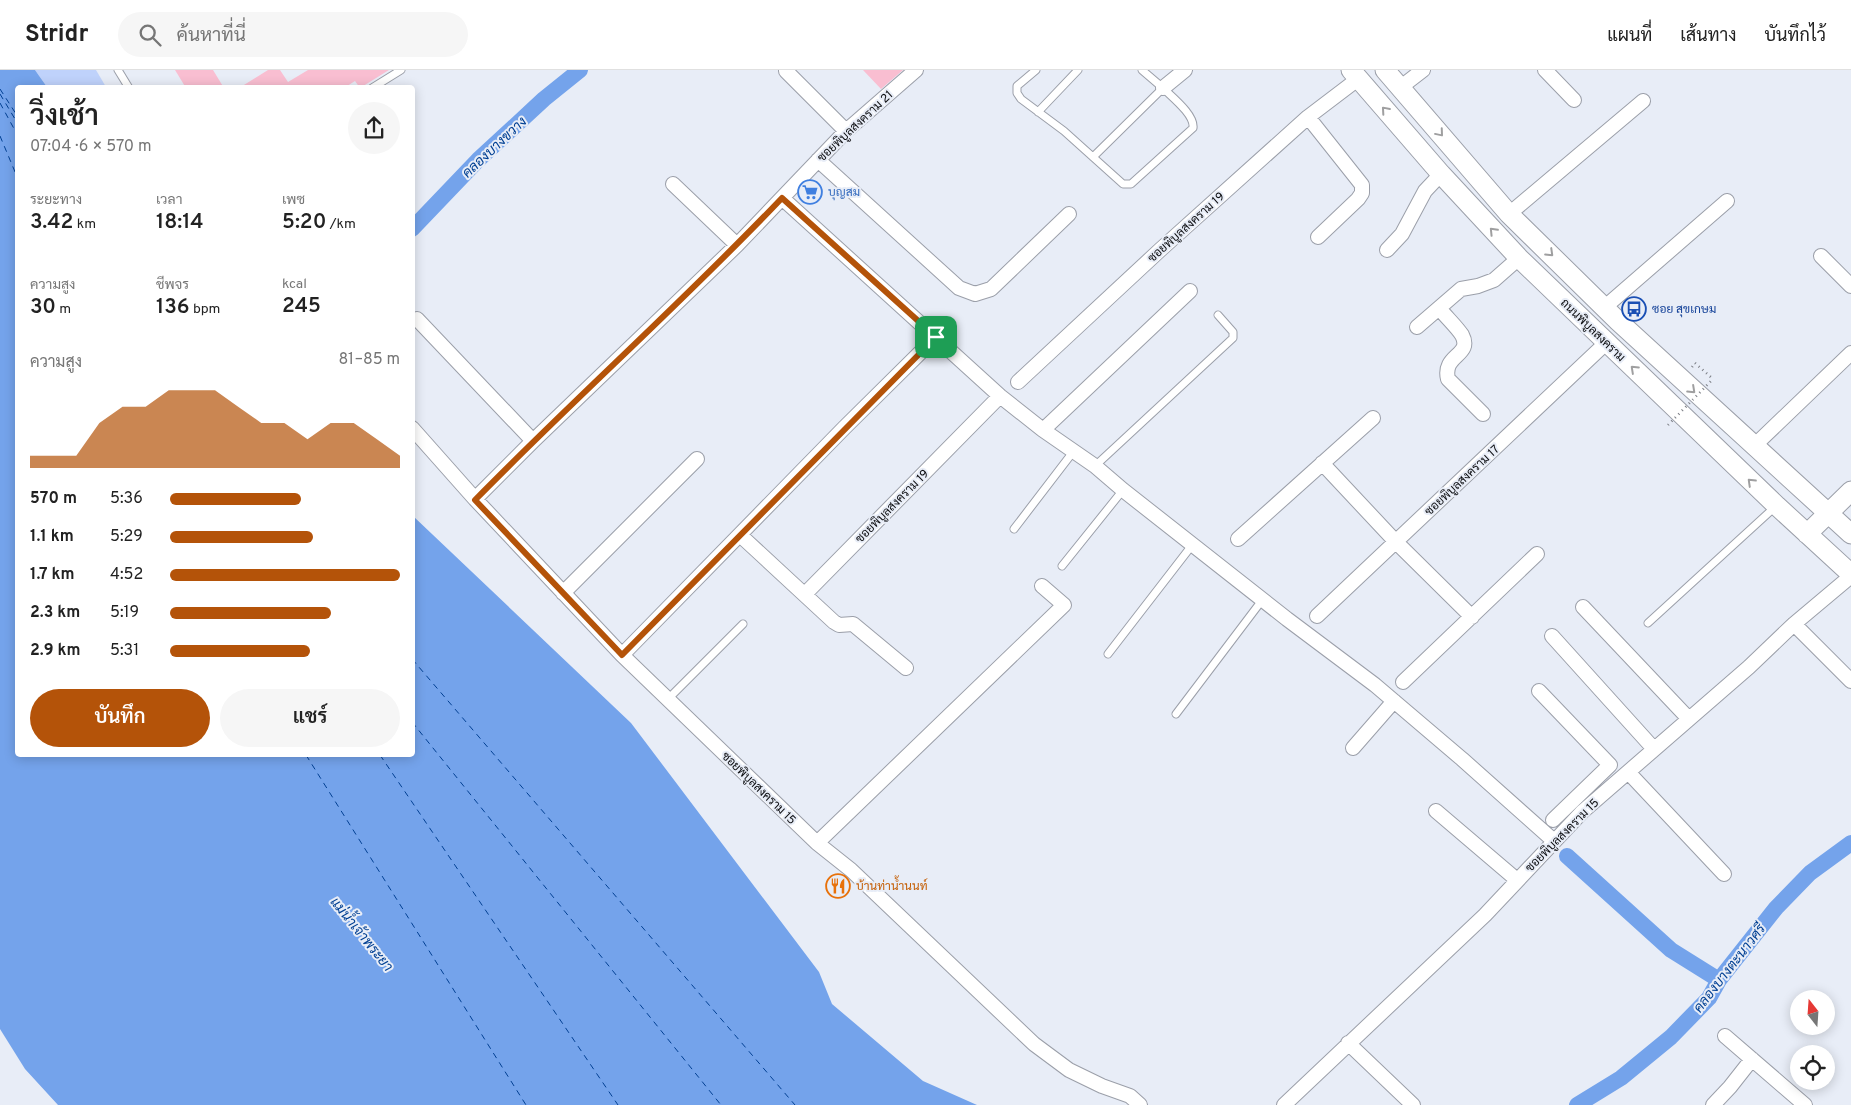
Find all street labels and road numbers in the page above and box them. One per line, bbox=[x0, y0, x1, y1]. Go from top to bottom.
street label: ซอยพิบูลสงคราม 21 bbox=[814, 87, 897, 166]
street label: ซอยพิบูลสงคราม 19 bbox=[1145, 189, 1228, 266]
street label: ถนนพิบูลสงคราม bbox=[1556, 296, 1628, 366]
street label: ซอยพิบูลสงคราม 17 bbox=[1422, 442, 1504, 520]
street label: ซอยพิบูลสงคราม 19 bbox=[852, 466, 933, 547]
street label: ซอยพิบูลสงคราม 15 bbox=[717, 749, 799, 829]
street label: ซอยพิบูลสงคราม 15 bbox=[1522, 795, 1603, 876]

